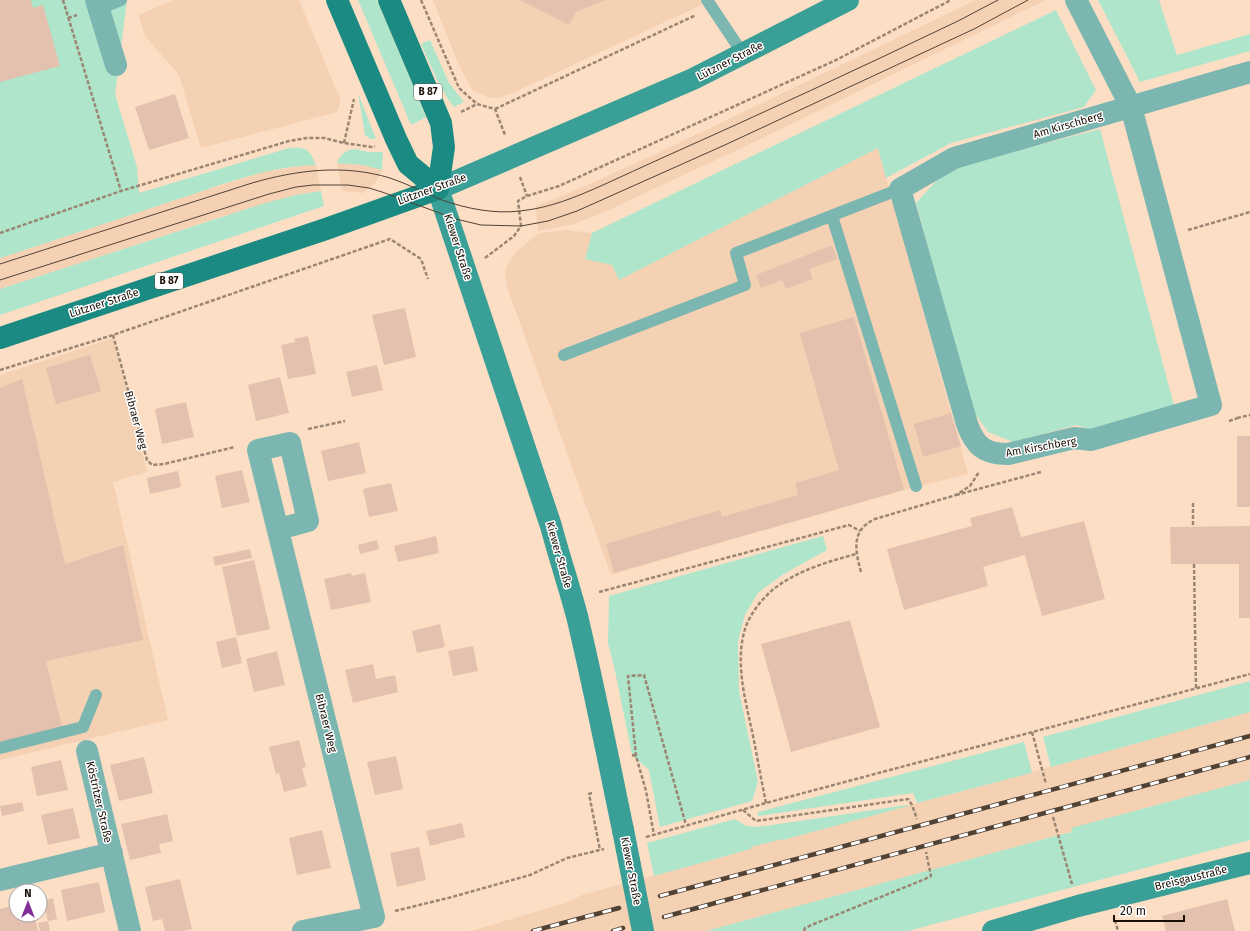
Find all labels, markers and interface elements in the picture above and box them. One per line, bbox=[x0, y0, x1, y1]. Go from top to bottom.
street label: Lützner Straße bbox=[695, 39, 765, 83]
road number: B 87 bbox=[414, 84, 442, 100]
street label: Am Kirschberg bbox=[1032, 109, 1104, 141]
street label: Lützner Straße bbox=[396, 171, 468, 207]
street label: Kiewer Straße bbox=[441, 212, 475, 282]
road number: B 87 bbox=[155, 273, 183, 289]
street label: Lützner Straße bbox=[68, 286, 140, 320]
street label: Bibraer Weg bbox=[122, 389, 150, 451]
street label: Am Kirschberg bbox=[1005, 434, 1078, 460]
street label: Kiewer Straße bbox=[543, 520, 575, 590]
street label: Bibraer Weg bbox=[312, 692, 340, 754]
street label: Köstritzer Straße bbox=[83, 760, 115, 844]
street label: Kiewer Straße bbox=[618, 836, 644, 906]
street label: Breisgaustraße bbox=[1153, 863, 1229, 893]
north arrow bbox=[8, 883, 48, 923]
text: N bbox=[24, 887, 32, 900]
scale bar bbox=[1114, 897, 1184, 923]
text: 20 m bbox=[1120, 904, 1146, 918]

